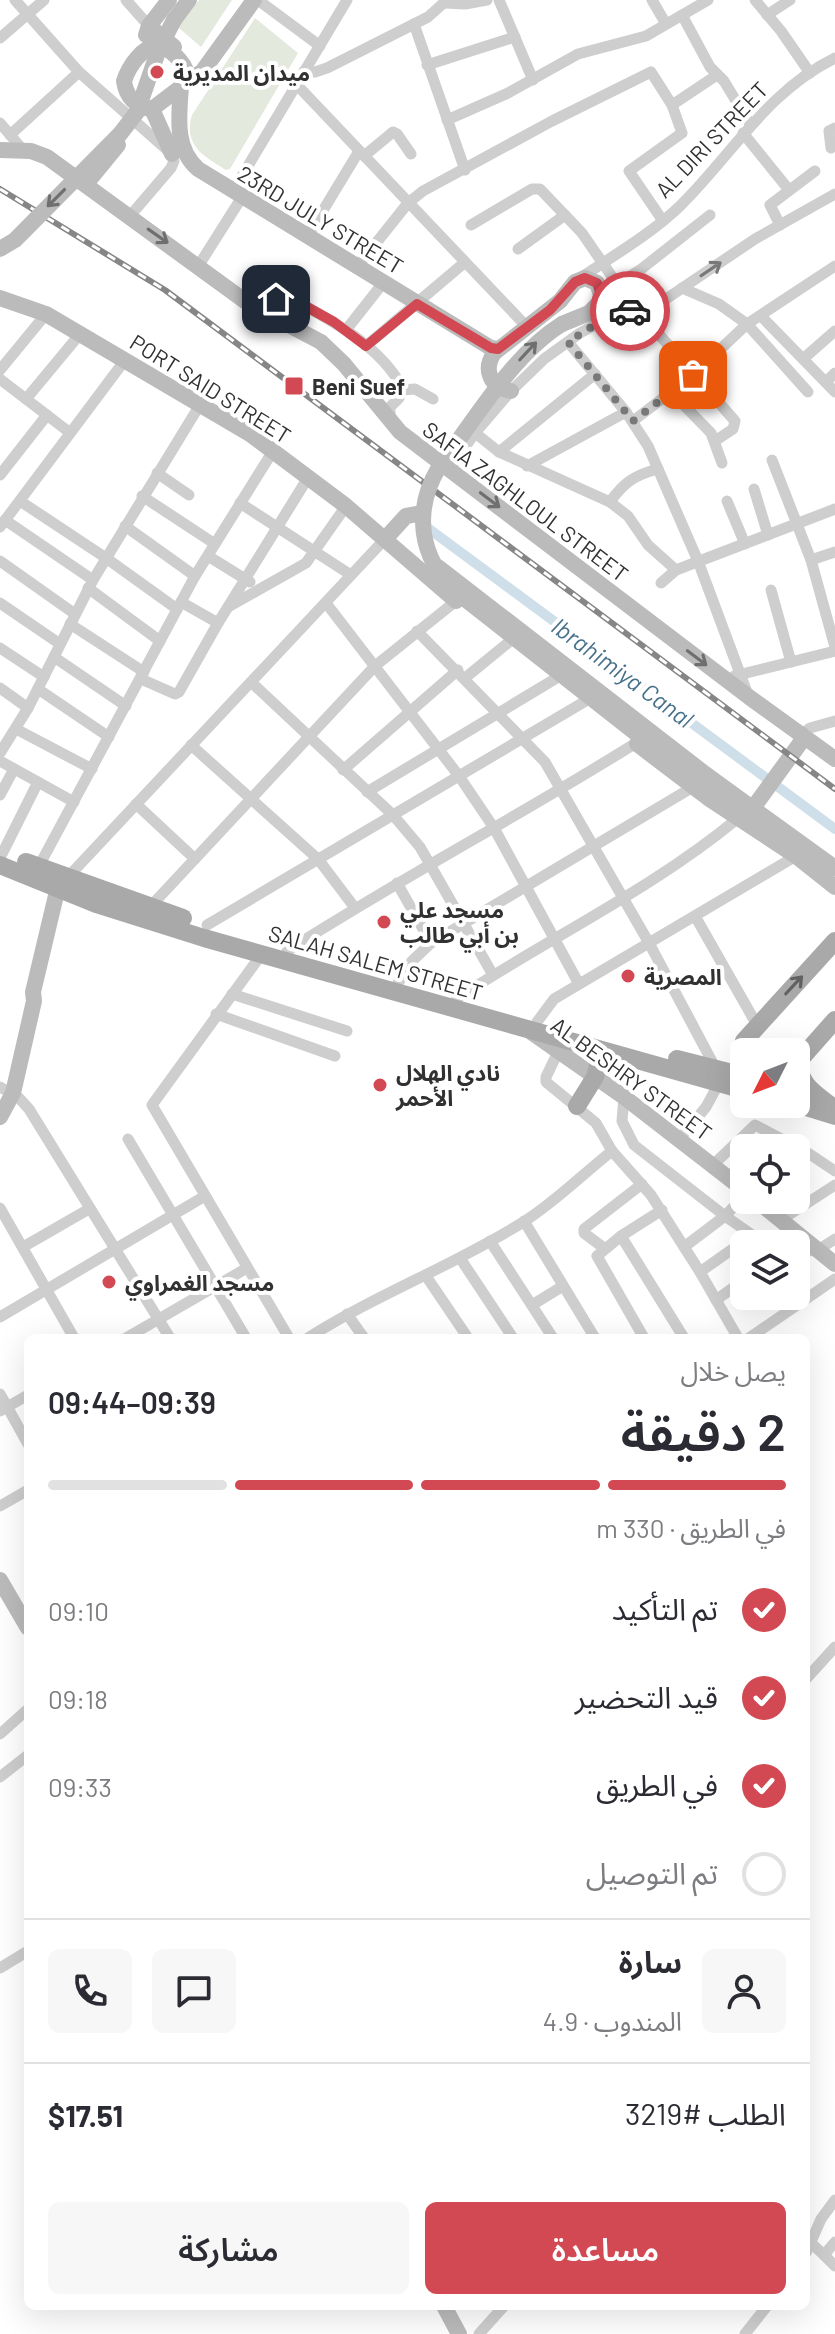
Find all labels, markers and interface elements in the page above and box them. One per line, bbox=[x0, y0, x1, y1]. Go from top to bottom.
place label: ميدان المديرية bbox=[173, 59, 310, 86]
marker: ميدان المديرية bbox=[148, 63, 166, 81]
street label: AL DIRI STREET bbox=[649, 76, 773, 202]
street label: 23RD JULY STREET bbox=[234, 159, 408, 279]
one-way arrow bbox=[47, 188, 66, 207]
one-way arrow bbox=[147, 228, 169, 244]
one-way arrow bbox=[700, 260, 722, 277]
pin bbox=[242, 265, 310, 333]
courier bbox=[590, 271, 670, 351]
icon: home bbox=[254, 277, 298, 321]
icon: car bbox=[608, 289, 652, 333]
street label: PORT SAID STREET bbox=[126, 328, 296, 448]
pin bbox=[659, 341, 727, 409]
one-way arrow bbox=[518, 342, 537, 362]
icon: bag bbox=[671, 353, 715, 397]
place label: Beni Suef bbox=[312, 373, 405, 399]
marker: Beni Suef bbox=[283, 375, 305, 397]
street label: SAFIA ZAGHLOUL STREET bbox=[418, 415, 634, 587]
one-way arrow bbox=[479, 492, 500, 509]
water label: Ibrahimiya Canal bbox=[546, 611, 700, 734]
one-way arrow bbox=[686, 649, 707, 666]
place label: مسجد علي بن أبي طالب bbox=[400, 896, 519, 953]
marker: مسجد علي بن أبي طالب bbox=[375, 913, 393, 931]
street label: SALAH SALEM STREET bbox=[266, 919, 486, 1005]
place label: المصرية bbox=[644, 963, 722, 990]
marker: المصرية bbox=[619, 967, 637, 985]
one-way arrow bbox=[785, 975, 803, 995]
street label: AL BESHRY STREET bbox=[547, 1011, 717, 1145]
north arrow bbox=[730, 1038, 810, 1118]
map controls bbox=[730, 1038, 810, 1310]
place label: نادي الهلال الأحمر bbox=[395, 1059, 500, 1111]
marker: نادي الهلال الأحمر bbox=[371, 1076, 389, 1094]
button: locate bbox=[730, 1134, 810, 1214]
button: layers bbox=[730, 1230, 810, 1310]
place label: مسجد الغمراوي bbox=[125, 1269, 274, 1301]
marker: مسجد الغمراوي bbox=[100, 1273, 118, 1291]
text: يصل خلال bbox=[680, 1355, 786, 1386]
text: 09:39–09:44 bbox=[48, 1384, 216, 1420]
text: 2 دقيقة bbox=[621, 1399, 786, 1461]
text: في الطريق · 330 m bbox=[596, 1512, 786, 1543]
icon: check bbox=[742, 1588, 786, 1632]
text: تم التأكيد bbox=[612, 1590, 718, 1626]
text: 09:10 bbox=[48, 1595, 109, 1626]
icon: check bbox=[742, 1676, 786, 1720]
text: قيد التحضير bbox=[575, 1678, 718, 1714]
text: 09:18 bbox=[48, 1683, 108, 1714]
icon: check bbox=[742, 1764, 786, 1808]
text: في الطريق bbox=[596, 1766, 718, 1802]
text: 09:33 bbox=[48, 1771, 112, 1802]
text: تم التوصيل bbox=[586, 1854, 718, 1890]
text: سارة bbox=[619, 1943, 682, 1979]
button: phone bbox=[48, 1949, 132, 2033]
button: chat bbox=[152, 1949, 236, 2033]
button: person bbox=[702, 1949, 786, 2033]
text: المندوب · 4.9 bbox=[543, 2005, 682, 2036]
text: الطلب #3219 bbox=[625, 2095, 786, 2131]
text: $17.51 bbox=[48, 2097, 123, 2133]
button: مشاركة bbox=[48, 2202, 409, 2294]
button: مساعدة bbox=[425, 2202, 786, 2294]

